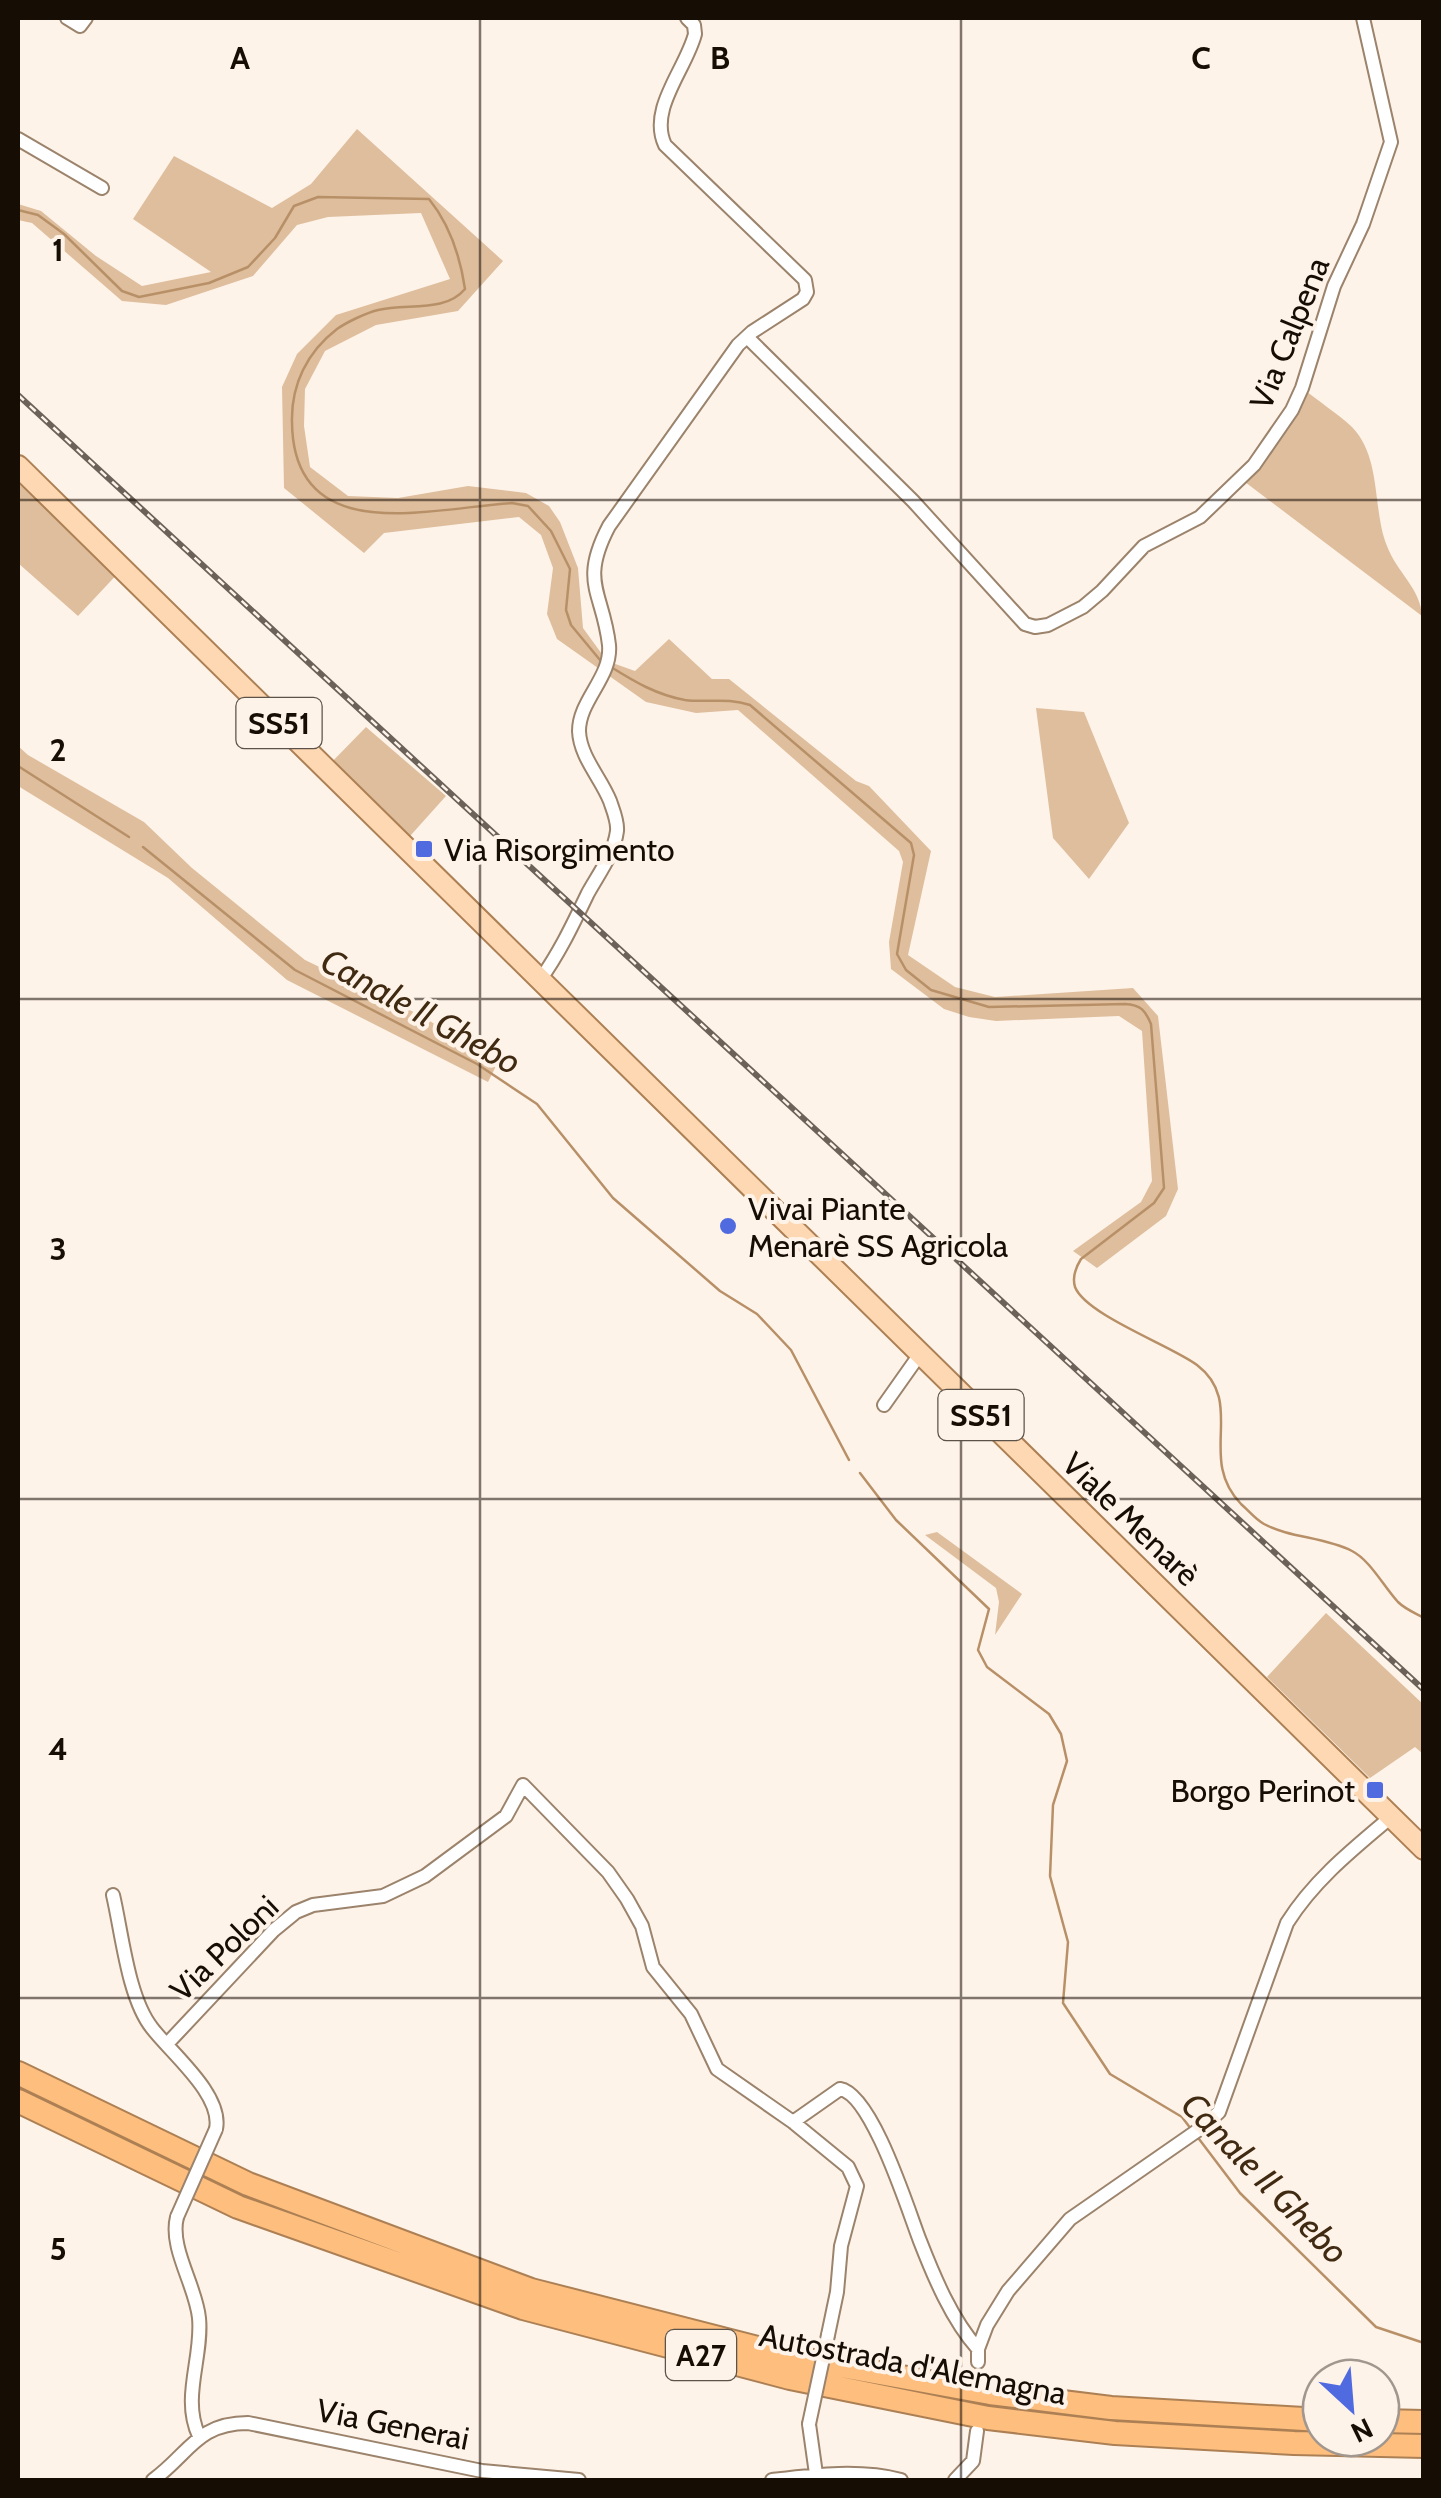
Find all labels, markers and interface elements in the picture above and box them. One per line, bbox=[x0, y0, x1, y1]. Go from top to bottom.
text: A bbox=[230, 38, 250, 77]
text: B bbox=[710, 38, 730, 77]
text: C bbox=[1191, 38, 1211, 77]
text: 1 bbox=[52, 230, 64, 269]
street label: Via Calpena bbox=[1241, 251, 1337, 415]
road number: SS51 bbox=[236, 698, 322, 748]
text: 2 bbox=[50, 730, 66, 769]
place label: Via Risorgimento bbox=[444, 830, 675, 869]
marker: Via Risorgimento bbox=[413, 838, 435, 860]
water label: Canale Il Ghebo bbox=[314, 938, 528, 1084]
place label: Vivai Piante Menarè SS Agricola bbox=[748, 1189, 1009, 1265]
marker: Vivai Piante Menarè SS Agricola bbox=[717, 1215, 739, 1237]
text: 3 bbox=[49, 1229, 67, 1268]
road number: SS51 bbox=[938, 1390, 1024, 1440]
street label: Viale Menarè bbox=[1054, 1444, 1208, 1594]
text: 4 bbox=[48, 1729, 68, 1768]
place label: Borgo Perinot bbox=[1170, 1771, 1355, 1810]
marker: Borgo Perinot bbox=[1364, 1779, 1386, 1801]
street label: Via Poloni bbox=[162, 1887, 286, 2009]
water label: Canale Il Ghebo bbox=[1172, 2083, 1358, 2273]
text: 5 bbox=[49, 2229, 67, 2268]
street label: Autostrada d'Alemagna bbox=[756, 2315, 1070, 2413]
road number: A27 bbox=[666, 2330, 736, 2380]
north arrow bbox=[1301, 2358, 1401, 2458]
street label: Via Generai bbox=[314, 2390, 472, 2458]
text: N bbox=[1346, 2411, 1378, 2450]

